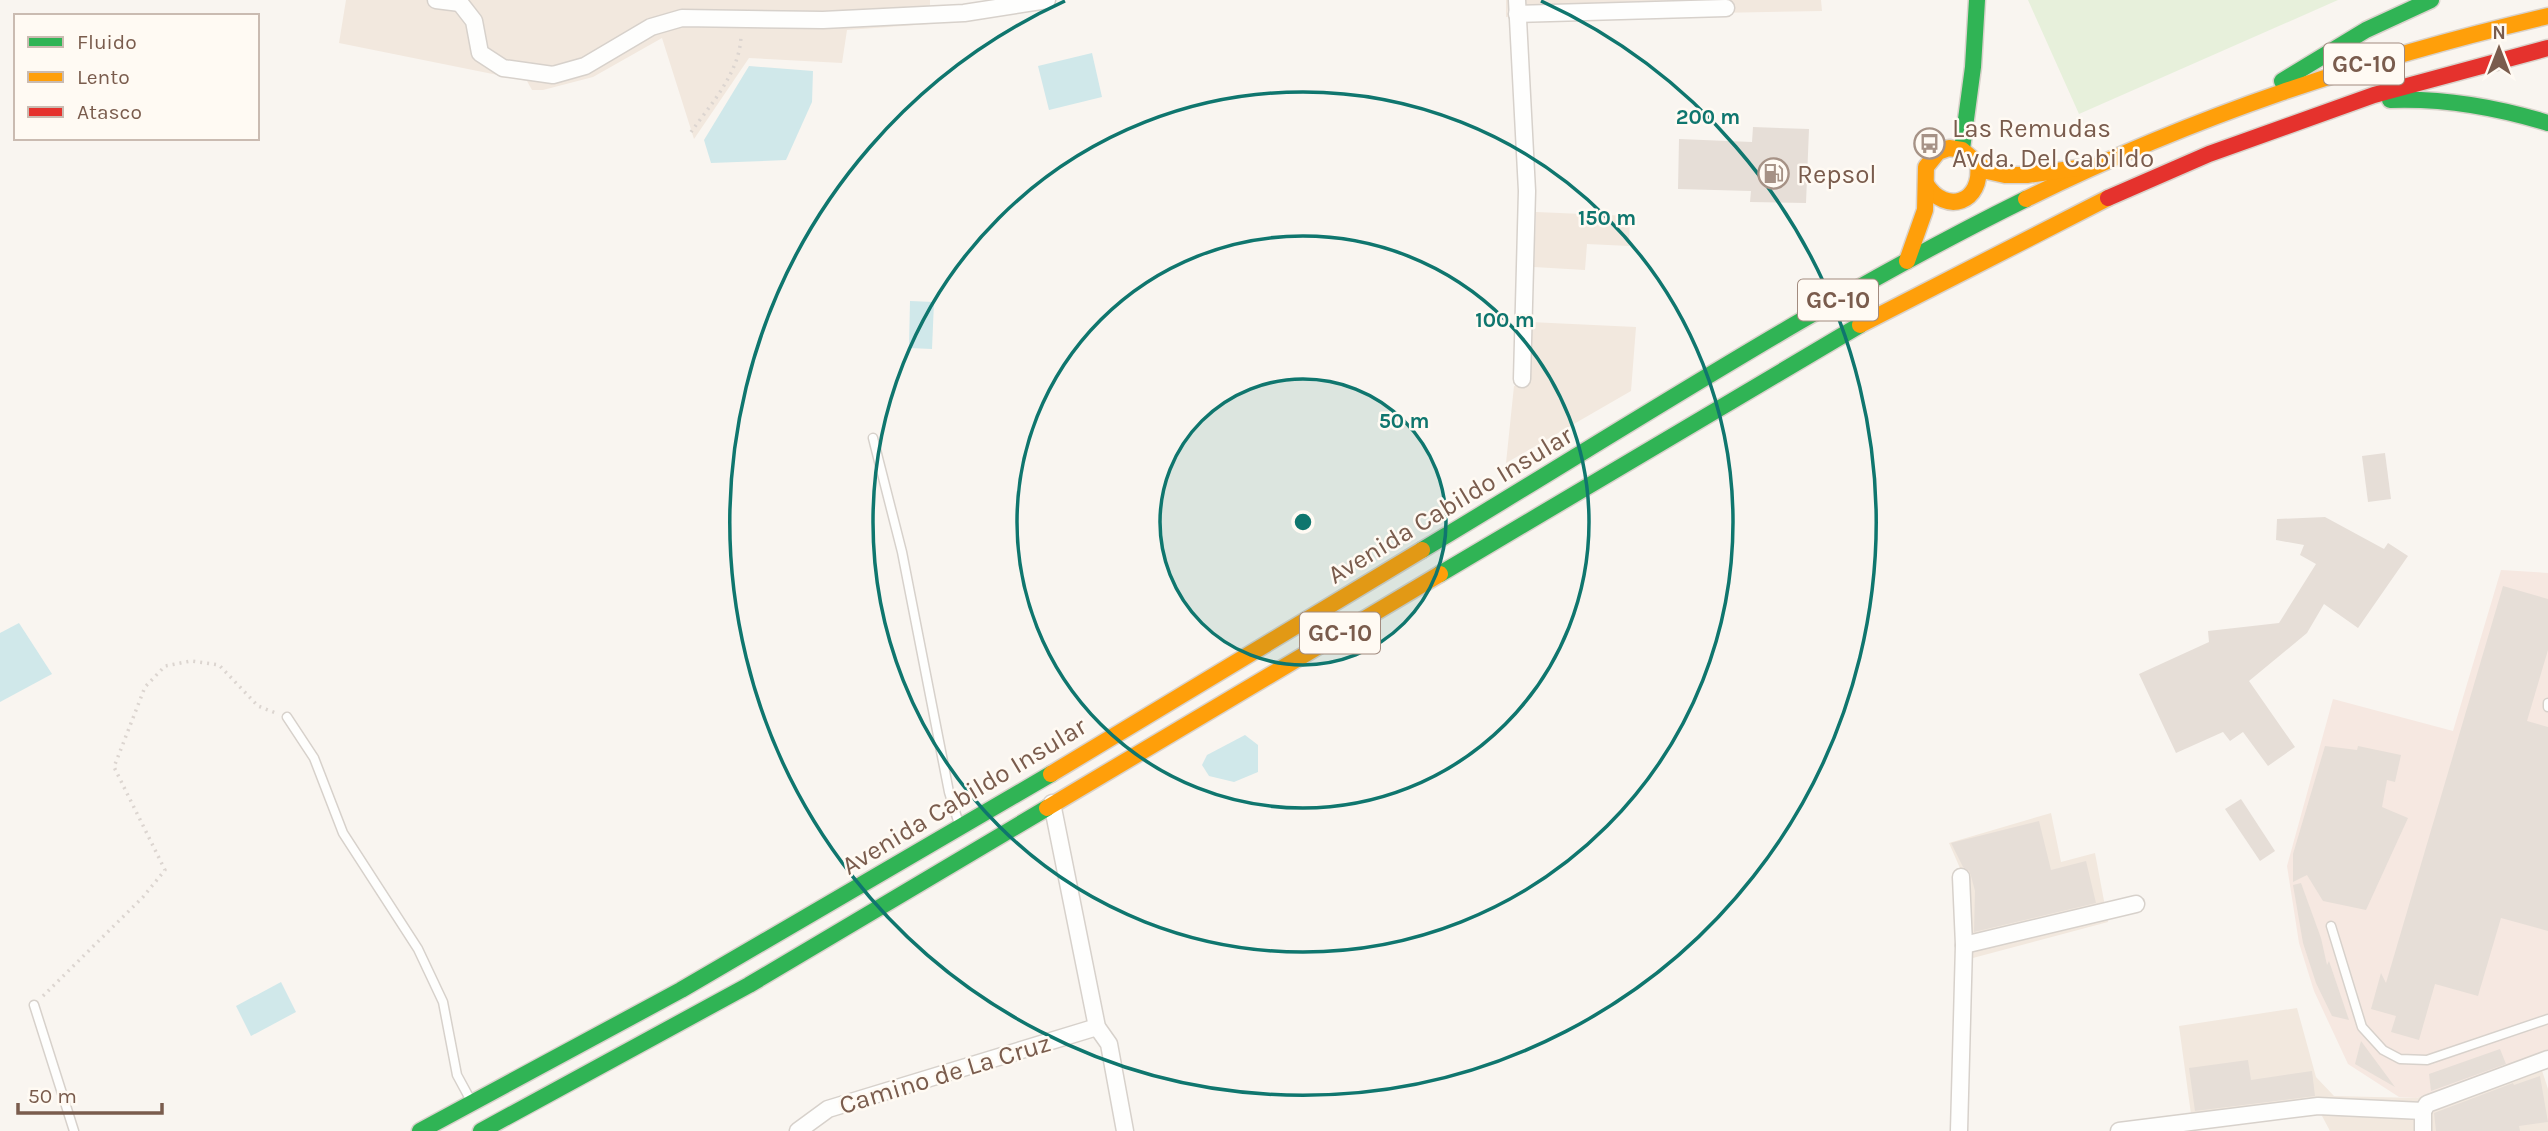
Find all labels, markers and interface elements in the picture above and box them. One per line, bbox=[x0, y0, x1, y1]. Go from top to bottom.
legend bbox=[14, 14, 259, 140]
north arrow bbox=[2464, 14, 2534, 84]
text: N bbox=[2492, 22, 2506, 44]
text: Fluido bbox=[77, 30, 137, 54]
road number: GC-10 bbox=[2324, 43, 2404, 84]
text: Lento bbox=[77, 65, 130, 89]
text: Atasco bbox=[77, 100, 142, 124]
text: 200 m bbox=[1676, 105, 1740, 129]
place label: Las Remudas Avda. Del Cabildo bbox=[1952, 113, 2154, 174]
bus stop icon: Las Remudas Avda. Del Cabildo bbox=[1912, 126, 1946, 160]
fuel station icon: Repsol bbox=[1757, 157, 1791, 191]
place label: Repsol bbox=[1797, 159, 1877, 190]
text: 150 m bbox=[1578, 206, 1636, 230]
road number: GC-10 bbox=[1798, 279, 1878, 320]
text: 100 m bbox=[1475, 308, 1535, 332]
text: 50 m bbox=[1379, 409, 1429, 433]
street label: Avenida Cabildo Insular bbox=[1322, 419, 1578, 590]
centre of rings bbox=[1291, 510, 1315, 534]
road number: GC-10 bbox=[1300, 612, 1380, 654]
street label: Avenida Cabildo Insular bbox=[836, 710, 1092, 881]
street label: Camino de La Cruz bbox=[836, 1027, 1054, 1121]
scale bar bbox=[18, 1072, 161, 1116]
text: 50 m bbox=[28, 1084, 77, 1108]

